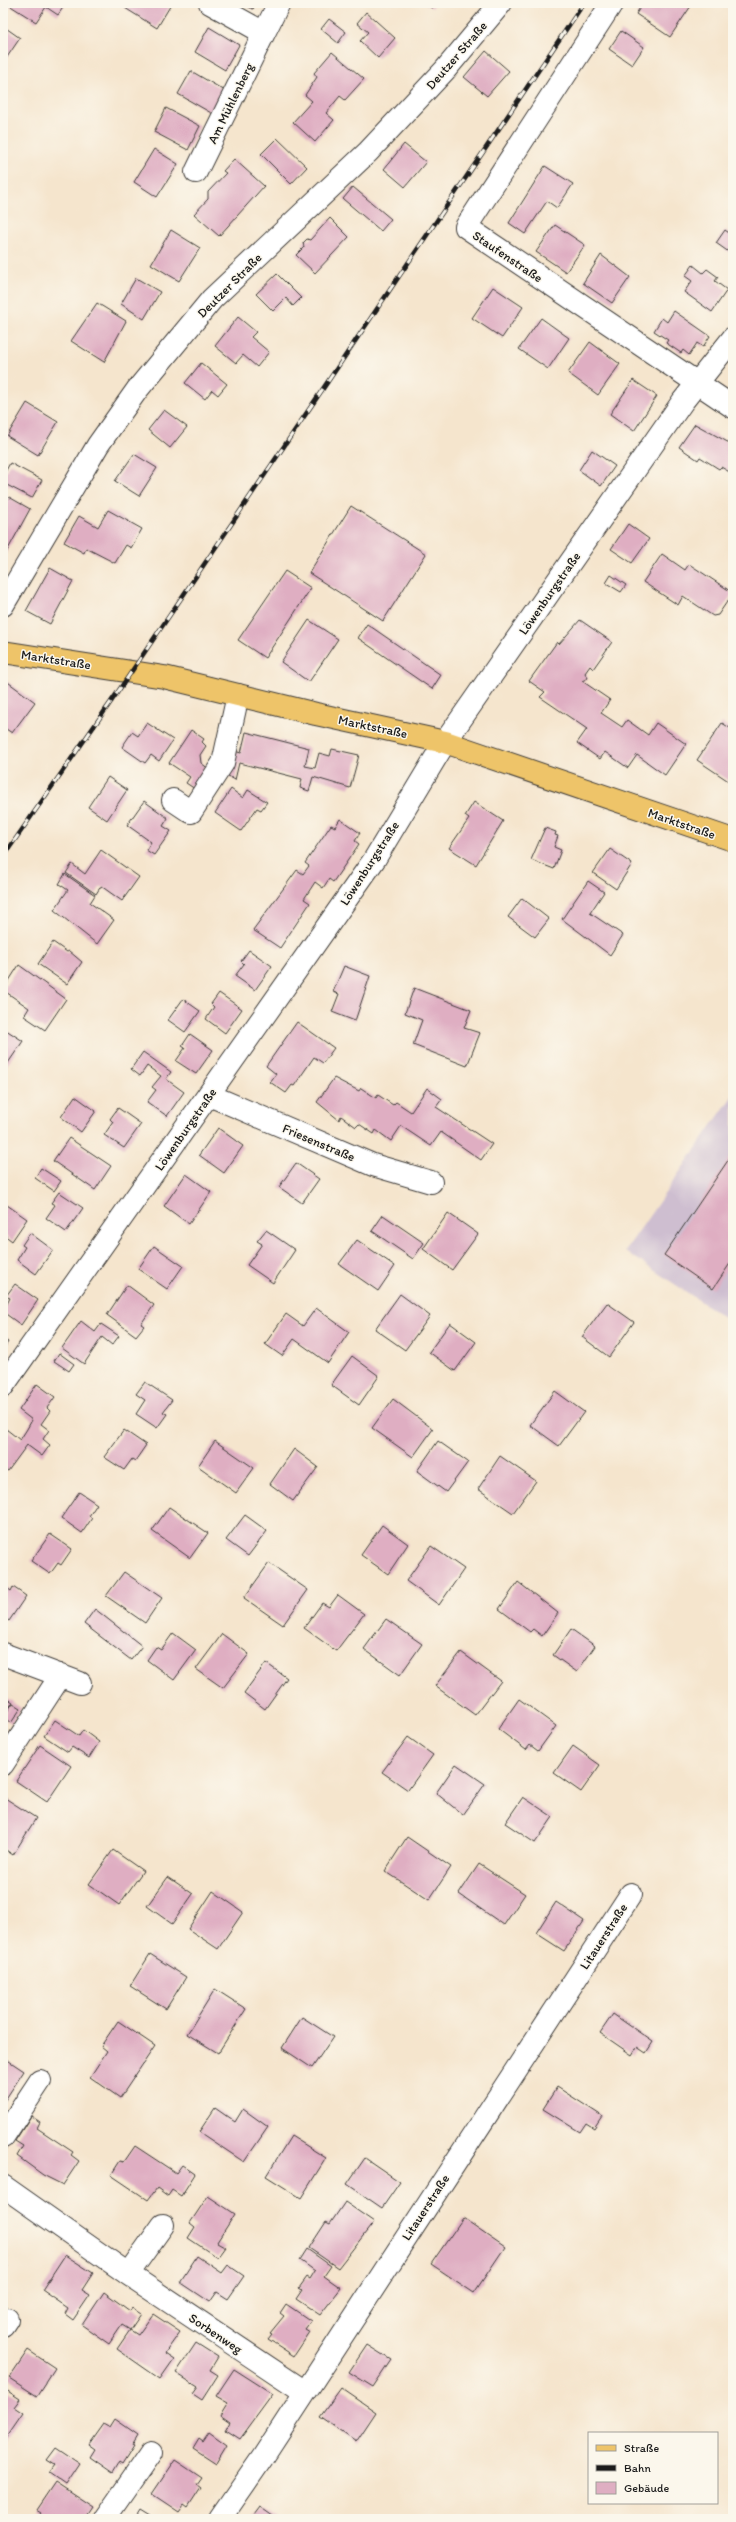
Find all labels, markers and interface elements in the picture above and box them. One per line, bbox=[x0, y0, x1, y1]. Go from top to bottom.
street label: Deutzer Straße bbox=[423, 18, 490, 92]
street label: Am Mühlenberg bbox=[204, 60, 257, 146]
street label: Staufenstraße bbox=[470, 227, 546, 285]
street label: Deutzer Straße bbox=[194, 250, 265, 321]
street label: Löwenburgstraße bbox=[515, 549, 583, 637]
street label: Marktstraße bbox=[20, 647, 92, 672]
street label: Marktstraße bbox=[337, 712, 409, 741]
street label: Marktstraße bbox=[646, 805, 718, 842]
street label: Löwenburgstraße bbox=[337, 818, 402, 908]
street label: Löwenburgstraße bbox=[151, 1085, 219, 1173]
street label: Friesenstraße bbox=[280, 1120, 357, 1164]
street label: Litauerstraße bbox=[576, 1900, 630, 1972]
street label: Litauerstraße bbox=[398, 2171, 452, 2243]
street label: Sorbenweg bbox=[186, 2310, 246, 2357]
legend bbox=[588, 2432, 718, 2504]
text: Straße bbox=[624, 2441, 659, 2455]
text: Bahn bbox=[624, 2461, 651, 2475]
text: Gebäude bbox=[624, 2481, 669, 2495]

